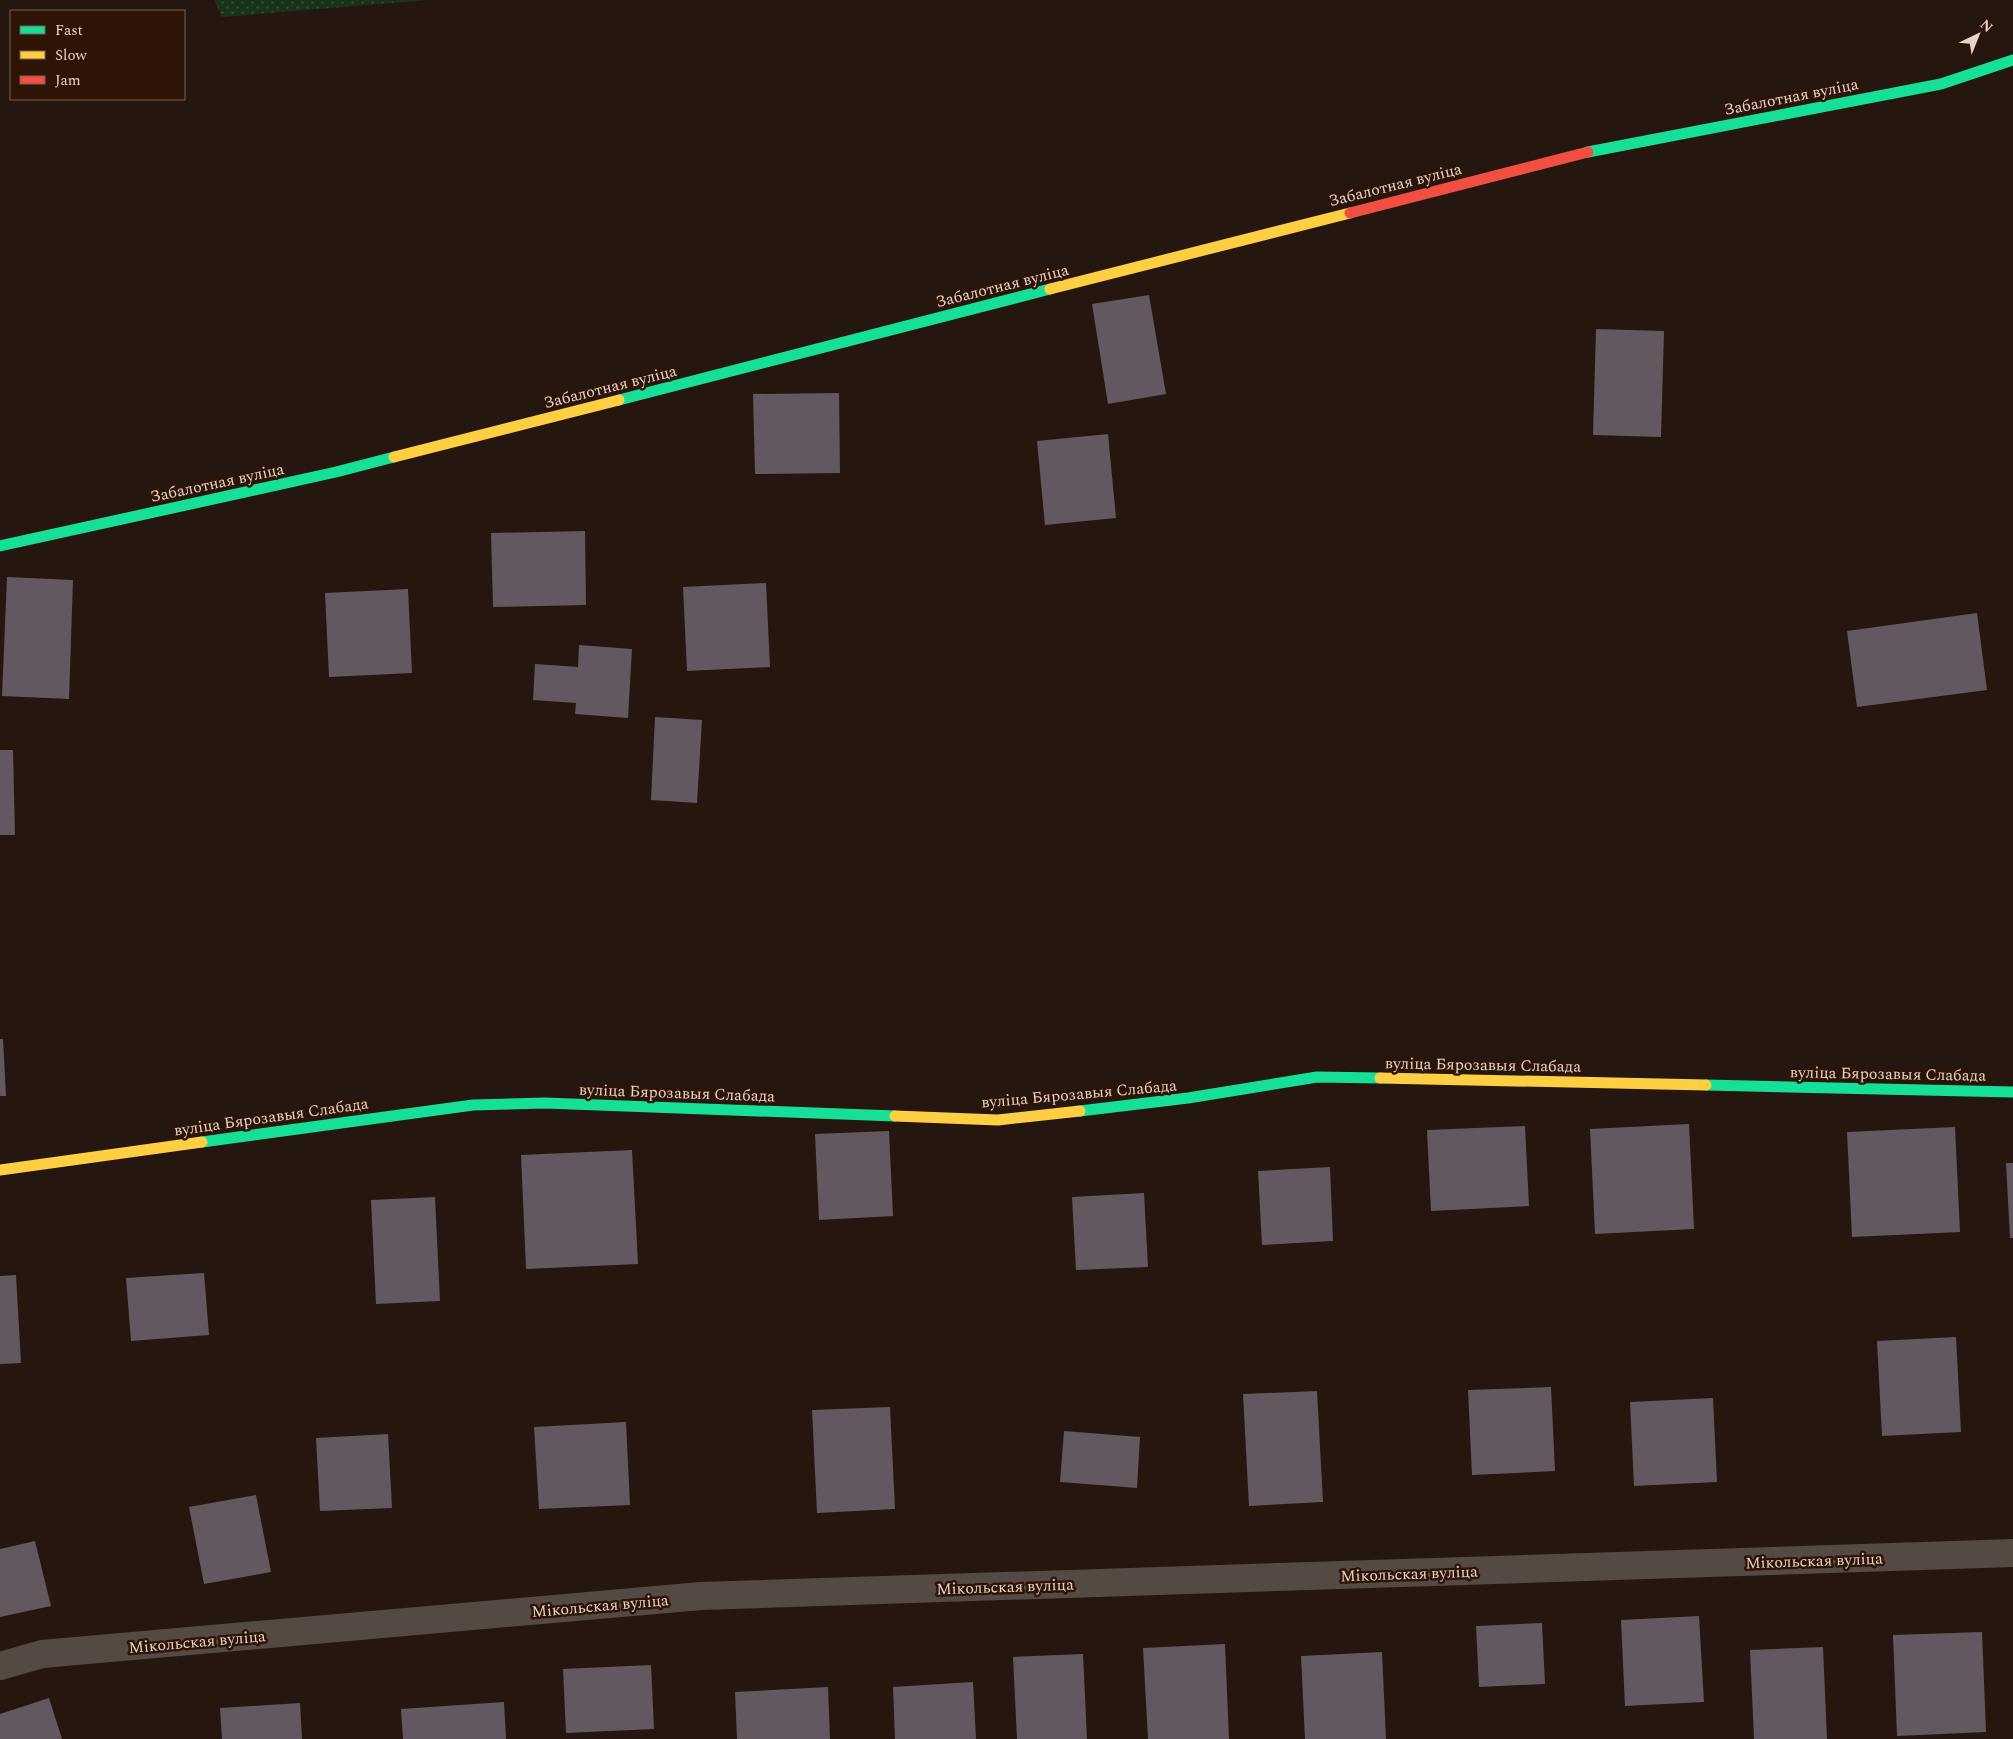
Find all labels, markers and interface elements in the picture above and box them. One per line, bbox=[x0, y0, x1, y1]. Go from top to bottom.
legend bbox=[10, 10, 185, 100]
north arrow bbox=[1953, 10, 2003, 60]
text: N bbox=[1975, 14, 1998, 37]
text: Fast bbox=[55, 19, 83, 42]
text: Slow bbox=[55, 44, 87, 67]
text: Jam bbox=[55, 69, 81, 92]
street label: Забалотная вуліца bbox=[1722, 72, 1861, 122]
street label: Забалотная вуліца bbox=[1326, 157, 1464, 213]
street label: Забалотная вуліца bbox=[933, 258, 1071, 314]
street label: Забалотная вуліца bbox=[541, 359, 679, 415]
street label: Забалотная вуліца bbox=[148, 457, 287, 509]
street label: вуліца Бярозавыя Слабада bbox=[1385, 1051, 1582, 1079]
street label: вуліца Бярозавыя Слабада bbox=[1790, 1060, 1987, 1088]
street label: вуліца Бярозавыя Слабада bbox=[980, 1073, 1178, 1115]
street label: вуліца Бярозавыя Слабада bbox=[578, 1078, 776, 1108]
street label: вуліца Бярозавыя Слабада bbox=[172, 1091, 370, 1143]
street label: Мікольская вуліца bbox=[1745, 1547, 1883, 1575]
street label: Мікольская вуліца bbox=[1340, 1560, 1478, 1588]
street label: Мікольская вуліца bbox=[936, 1573, 1074, 1601]
street label: Мікольская вуліца bbox=[531, 1588, 670, 1624]
street label: Мікольская вуліца bbox=[128, 1624, 267, 1660]

